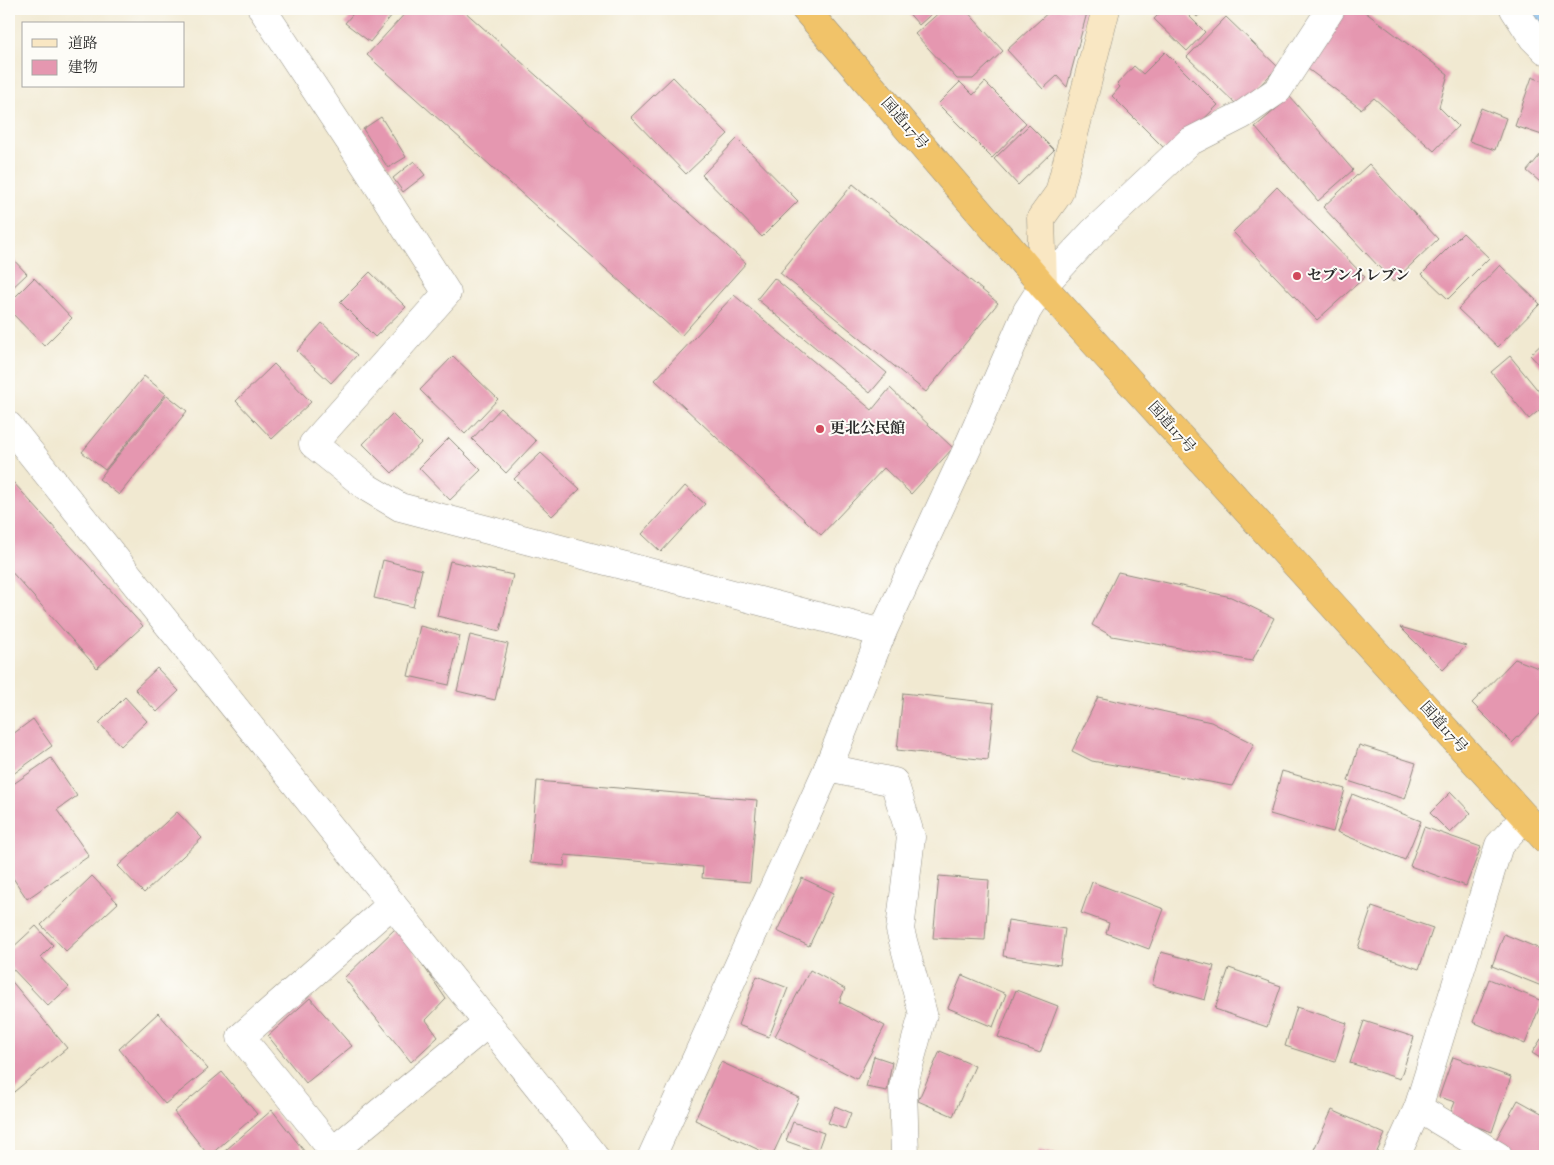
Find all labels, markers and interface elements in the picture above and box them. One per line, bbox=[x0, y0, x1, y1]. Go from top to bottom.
legend bbox=[22, 22, 185, 88]
text: 道路 bbox=[68, 34, 98, 55]
text: 建物 bbox=[68, 58, 98, 79]
street label: 国道117号 bbox=[876, 93, 932, 155]
place label: セブンイレブン bbox=[1307, 266, 1410, 287]
marker: セブンイレブン bbox=[1291, 270, 1303, 282]
street label: 国道117号 bbox=[1142, 398, 1200, 458]
place label: 更北公民館 bbox=[830, 419, 905, 440]
marker: 更北公民館 bbox=[814, 423, 826, 435]
street label: 国道117号 bbox=[1414, 698, 1472, 758]

